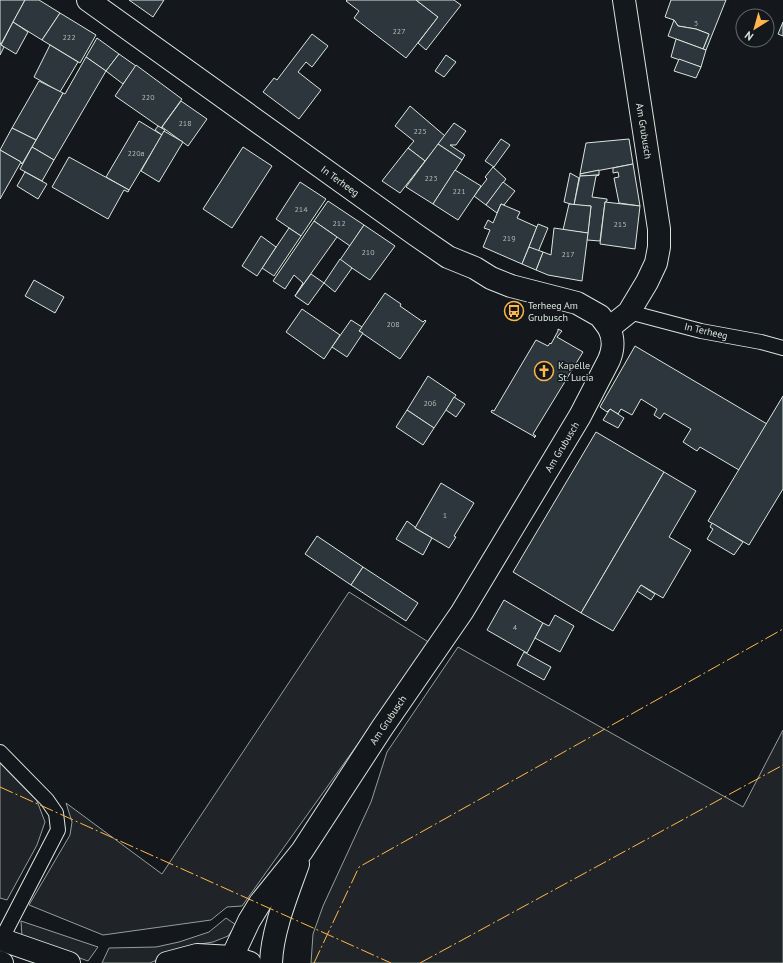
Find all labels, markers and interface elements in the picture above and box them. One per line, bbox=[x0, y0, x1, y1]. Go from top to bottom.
north arrow bbox=[735, 8, 775, 48]
house number: 3 bbox=[694, 18, 698, 28]
house number: 227 bbox=[392, 26, 406, 36]
text: N bbox=[742, 28, 756, 44]
house number: 222 bbox=[62, 32, 76, 42]
house number: 220 bbox=[141, 92, 155, 102]
street label: Am Grubusch bbox=[633, 102, 655, 160]
house number: 218 bbox=[178, 118, 192, 128]
house number: 225 bbox=[413, 126, 427, 136]
house number: 220a bbox=[127, 148, 145, 158]
street label: In Terheeg bbox=[318, 163, 362, 199]
house number: 223 bbox=[424, 173, 438, 183]
house number: 221 bbox=[452, 186, 466, 196]
house number: 214 bbox=[294, 204, 308, 214]
house number: 212 bbox=[332, 218, 346, 228]
house number: 215 bbox=[613, 219, 627, 229]
house number: 219 bbox=[502, 233, 516, 243]
house number: 210 bbox=[361, 247, 375, 257]
house number: 217 bbox=[561, 249, 575, 259]
place label: Terheeg Am Grubusch bbox=[528, 299, 578, 324]
bus stop icon: Terheeg Am Grubusch bbox=[503, 300, 525, 322]
house number: 208 bbox=[386, 319, 400, 329]
street label: In Terheeg bbox=[683, 320, 729, 342]
place label: Kapelle St. Lucia bbox=[558, 359, 593, 384]
church icon: Kapelle St. Lucia bbox=[533, 360, 555, 382]
house number: 206 bbox=[423, 398, 437, 408]
street label: Am Grubusch bbox=[542, 419, 582, 475]
house number: 1 bbox=[443, 510, 447, 520]
house number: 4 bbox=[513, 622, 518, 632]
street label: Am Grubusch bbox=[367, 693, 409, 747]

